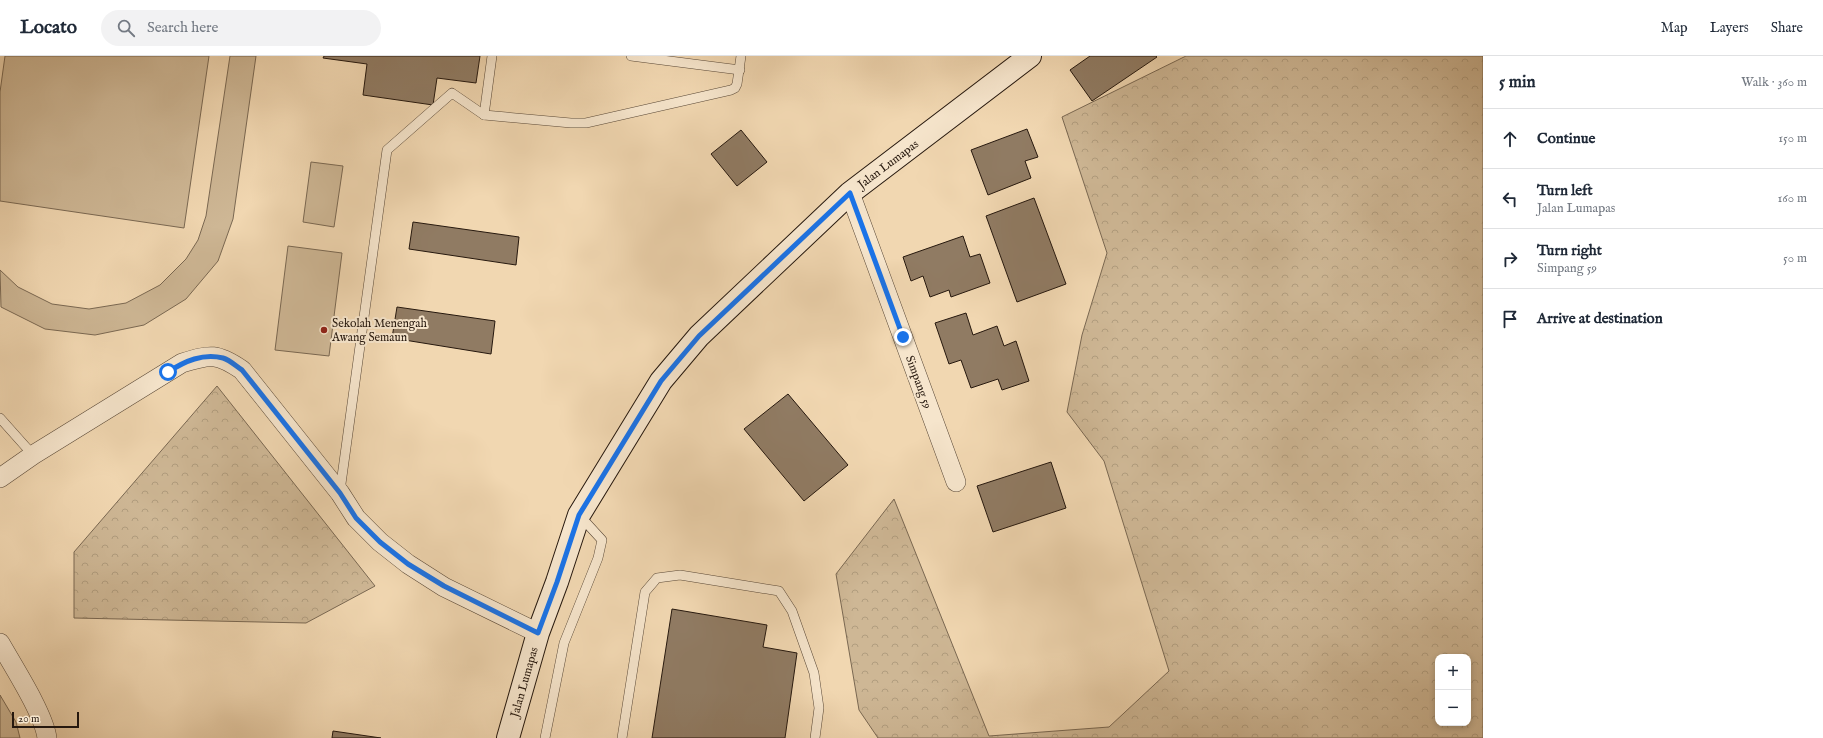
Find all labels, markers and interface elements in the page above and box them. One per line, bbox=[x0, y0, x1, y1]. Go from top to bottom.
search box bbox=[101, 10, 381, 46]
text: Locato bbox=[20, 16, 77, 40]
icon: search bbox=[115, 17, 137, 39]
text: Search here bbox=[147, 18, 219, 37]
text: Map bbox=[1661, 19, 1688, 37]
text: Layers bbox=[1710, 19, 1749, 37]
text: Share bbox=[1771, 19, 1803, 37]
text: 5 min bbox=[1499, 72, 1536, 93]
text: Walk · 360 m bbox=[1741, 74, 1807, 91]
icon: ahead bbox=[1499, 128, 1521, 150]
text: Continue bbox=[1537, 129, 1595, 148]
text: 150 m bbox=[1778, 130, 1807, 147]
street label: Jalan Lumapas bbox=[853, 137, 922, 194]
text: Turn left bbox=[1537, 181, 1593, 200]
icon: left bbox=[1499, 188, 1521, 210]
text: 160 m bbox=[1777, 190, 1807, 207]
text: Jalan Lumapas bbox=[1537, 200, 1615, 217]
text: Turn right bbox=[1537, 241, 1602, 260]
icon: right bbox=[1499, 248, 1521, 270]
text: 50 m bbox=[1783, 250, 1807, 267]
text: Simpang 59 bbox=[1537, 260, 1597, 277]
icon: arrive bbox=[1499, 308, 1521, 330]
text: Arrive at destination bbox=[1537, 309, 1663, 328]
place label: Sekolah Menengah Awang Semaun bbox=[331, 316, 428, 345]
marker: Sekolah Menengah Awang Semaun bbox=[319, 325, 329, 335]
route end bbox=[894, 328, 912, 346]
street label: Simpang 59 bbox=[901, 354, 935, 411]
route start bbox=[159, 363, 177, 381]
street label: Jalan Lumapas bbox=[507, 645, 543, 721]
map controls bbox=[1435, 654, 1471, 726]
button: + bbox=[1435, 654, 1471, 690]
button: − bbox=[1435, 690, 1471, 726]
scale bar bbox=[12, 710, 79, 729]
text: 20 m bbox=[18, 712, 39, 726]

